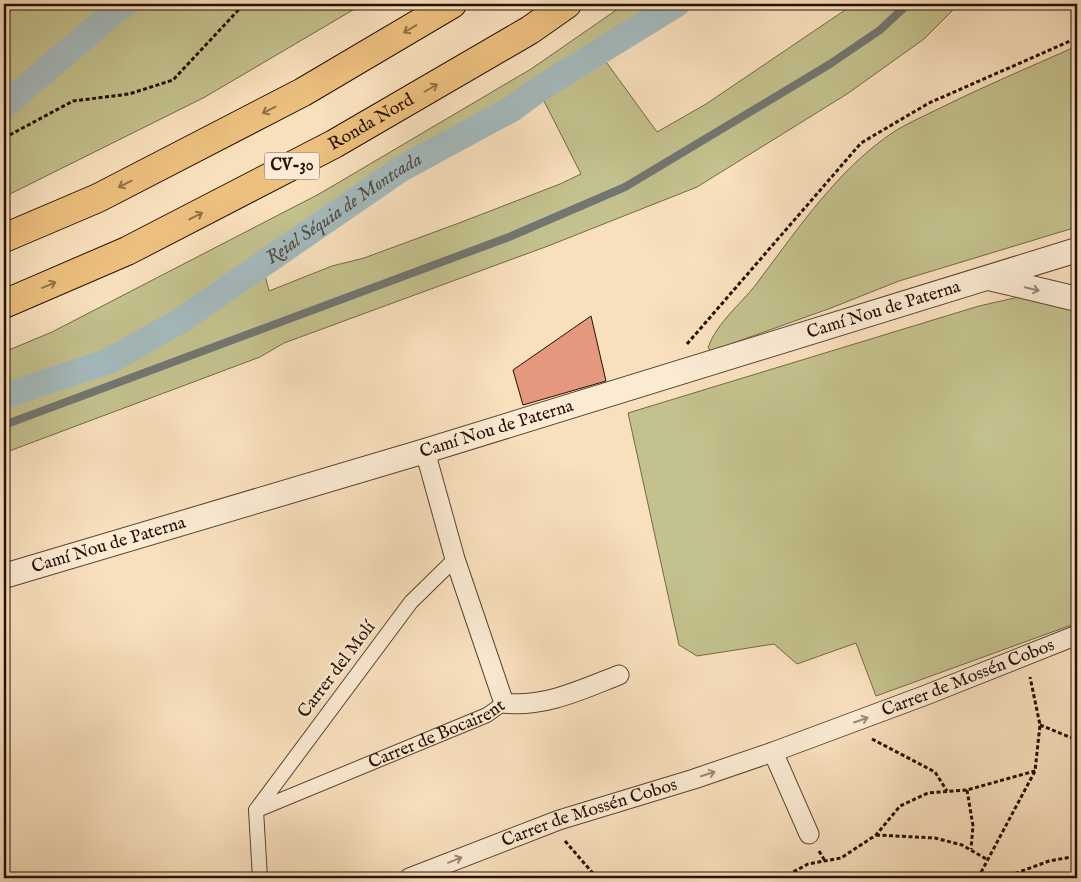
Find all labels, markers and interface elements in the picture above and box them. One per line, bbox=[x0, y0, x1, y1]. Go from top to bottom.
one-way arrow bbox=[403, 24, 417, 34]
one-way arrow bbox=[423, 83, 438, 93]
street label: Ronda Nord bbox=[324, 88, 418, 156]
one-way arrow bbox=[262, 106, 277, 115]
water label: Reial Séquia de Montcada bbox=[261, 148, 426, 270]
road number: CV-30 bbox=[264, 153, 320, 180]
one-way arrow bbox=[118, 180, 132, 190]
one-way arrow bbox=[188, 211, 203, 221]
street label: Camí Nou de Paterna bbox=[804, 275, 963, 344]
one-way arrow bbox=[41, 279, 56, 289]
one-way arrow bbox=[1024, 285, 1040, 294]
street label: Camí Nou de Paterna bbox=[417, 394, 576, 463]
street label: Camí Nou de Paterna bbox=[29, 511, 189, 579]
street label: Carrer del Molí bbox=[293, 616, 382, 723]
street label: Carrer de Mossén Cobos bbox=[878, 634, 1058, 722]
street label: Carrer de Bocairent bbox=[365, 694, 510, 774]
one-way arrow bbox=[853, 715, 868, 724]
one-way arrow bbox=[699, 769, 715, 778]
street label: Carrer de Mossén Cobos bbox=[498, 773, 680, 853]
one-way arrow bbox=[447, 855, 462, 864]

